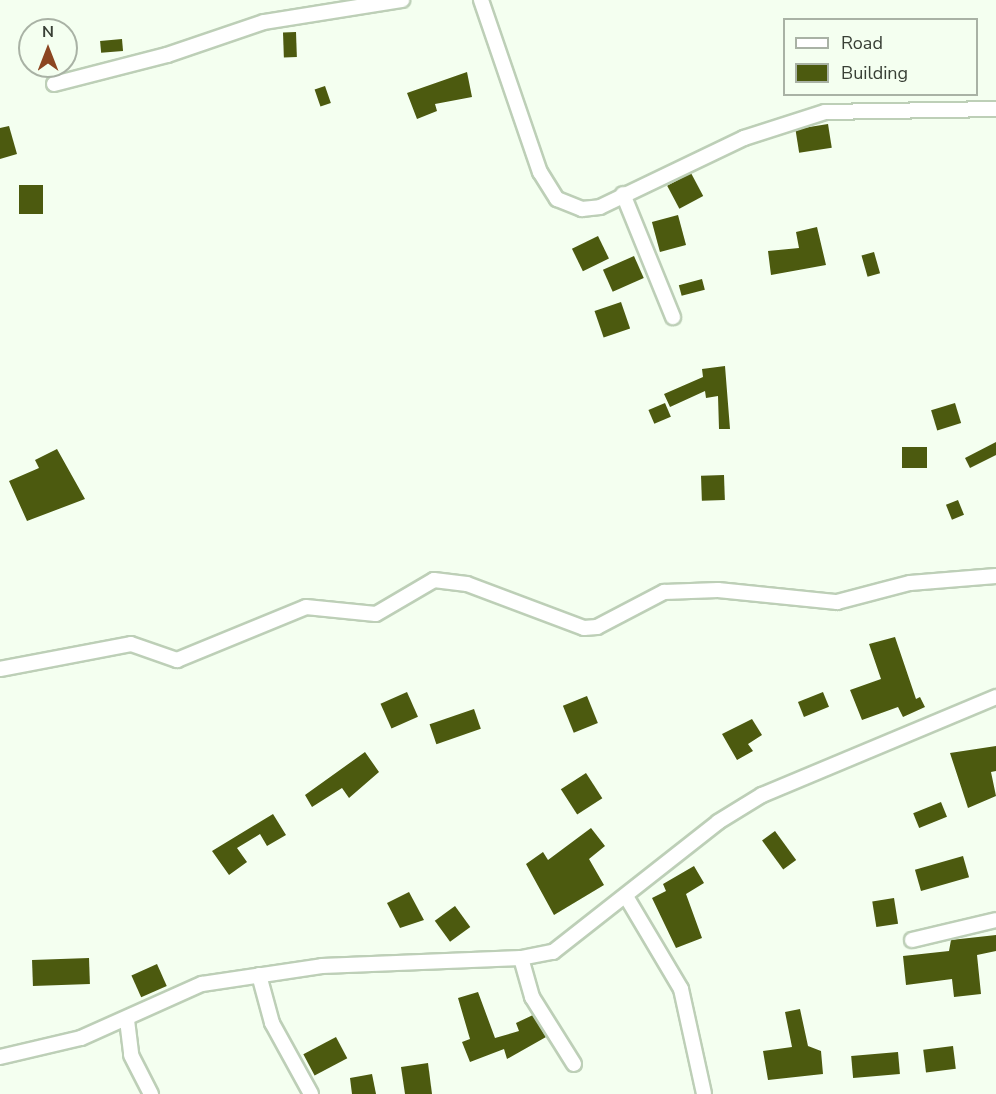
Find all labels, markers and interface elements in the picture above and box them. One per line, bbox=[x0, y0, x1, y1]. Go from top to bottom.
north arrow bbox=[18, 18, 78, 78]
legend bbox=[783, 18, 978, 96]
text: N bbox=[42, 21, 54, 43]
text: Road bbox=[841, 31, 883, 55]
text: Building bbox=[841, 61, 908, 85]

